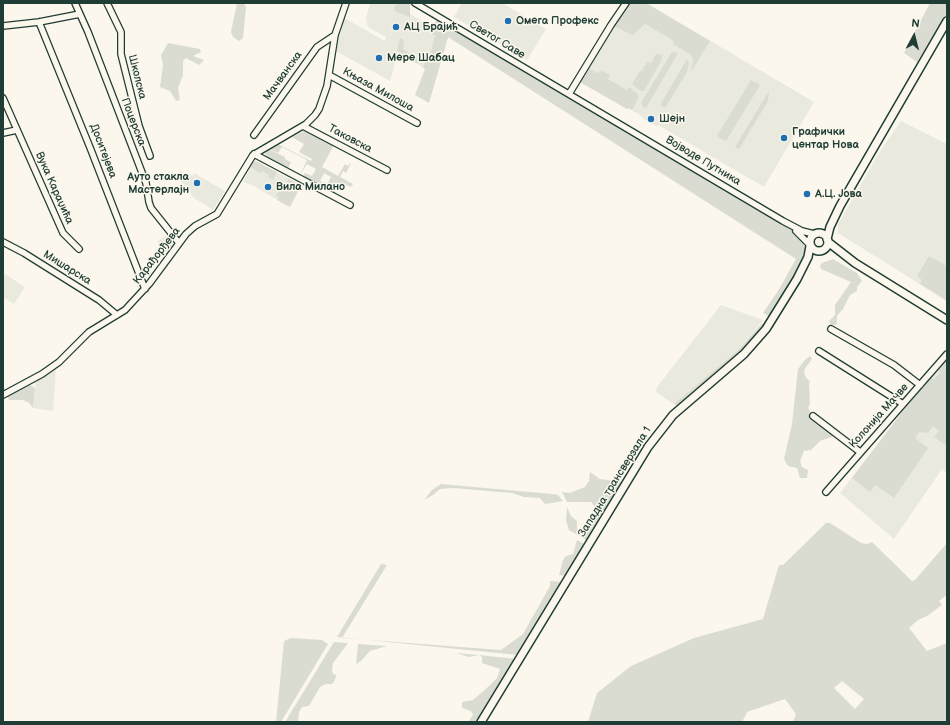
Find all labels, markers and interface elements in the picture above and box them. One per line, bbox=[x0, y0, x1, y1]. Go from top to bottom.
place label: Омега Профекс bbox=[516, 14, 599, 28]
marker: Омега Профекс bbox=[503, 16, 513, 26]
north arrow bbox=[894, 16, 934, 56]
text: N bbox=[911, 17, 920, 31]
street label: Светог Саве bbox=[467, 18, 527, 62]
place label: АЦ Брајић bbox=[404, 20, 458, 34]
marker: АЦ Брајић bbox=[391, 22, 401, 32]
street label: Мачванска bbox=[261, 49, 305, 103]
place label: Мере Шабац bbox=[387, 51, 455, 65]
street label: Школска bbox=[125, 53, 149, 101]
marker: Мере Шабац bbox=[374, 53, 384, 63]
street label: Књаза Милоша bbox=[340, 65, 416, 115]
street label: Поцерска bbox=[118, 96, 148, 148]
place label: Шејн bbox=[659, 112, 685, 126]
marker: Шејн bbox=[646, 114, 656, 124]
street label: Доситејева bbox=[87, 122, 119, 180]
street label: Таковска bbox=[326, 122, 374, 156]
place label: Графички центар Нова bbox=[792, 125, 859, 151]
street label: Војводе Путника bbox=[663, 133, 743, 189]
marker: Графички центар Нова bbox=[779, 133, 789, 143]
street label: Вука Караџића bbox=[32, 150, 76, 226]
place label: Ауто стакла Мастерлајн bbox=[127, 170, 189, 196]
marker: Ауто стакла Мастерлајн bbox=[192, 178, 202, 188]
place label: Вила Милано bbox=[276, 180, 345, 194]
marker: Вила Милано bbox=[263, 182, 273, 192]
place label: А.Ц. Јова bbox=[815, 187, 862, 201]
marker: А.Ц. Јова bbox=[802, 189, 812, 199]
street label: Карађорђева bbox=[131, 225, 183, 287]
street label: Мишарска bbox=[41, 248, 93, 288]
street label: Колонија Мачве bbox=[847, 381, 911, 451]
street label: Западна трансверзала 1 bbox=[576, 424, 654, 540]

